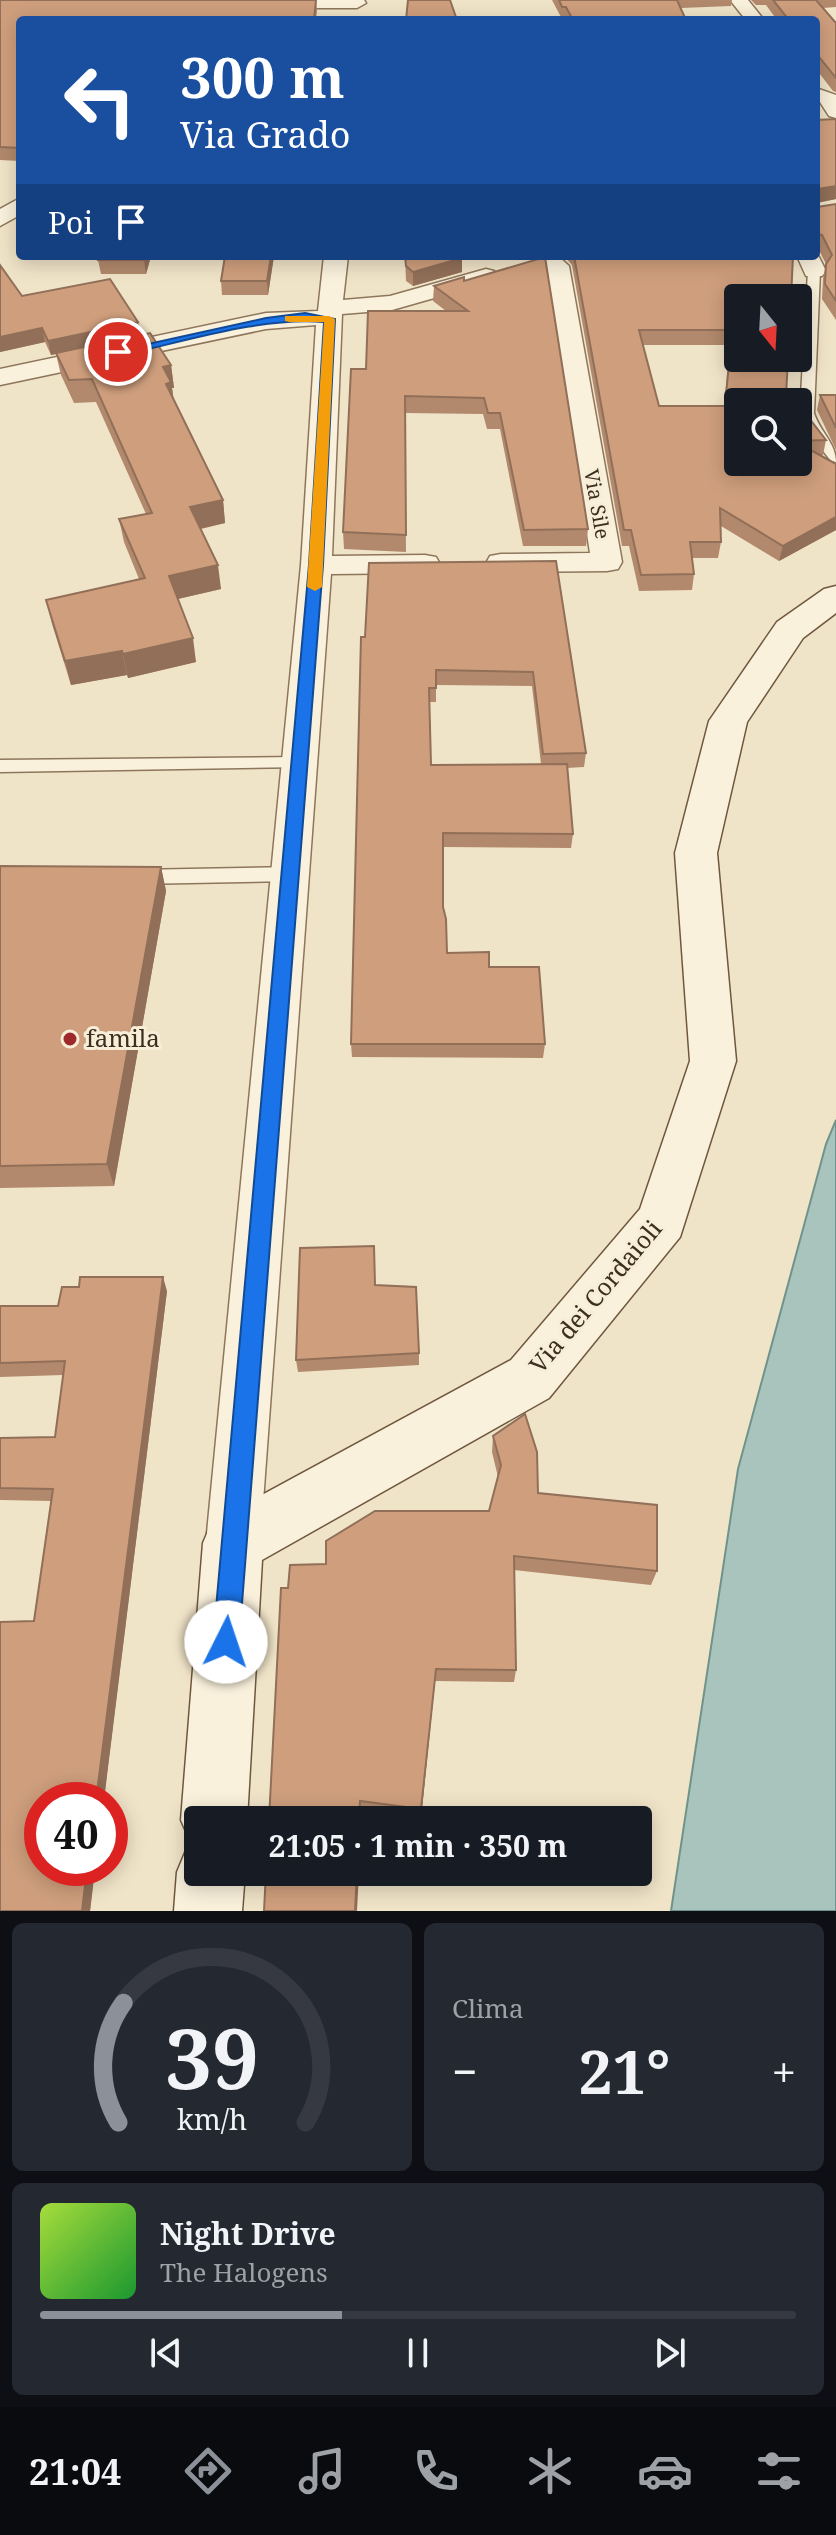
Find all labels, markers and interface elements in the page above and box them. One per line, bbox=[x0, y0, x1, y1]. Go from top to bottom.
text: 300 m bbox=[180, 38, 345, 114]
icon: left bbox=[48, 48, 152, 152]
text: Via Grado bbox=[180, 110, 351, 159]
icon: arrive bbox=[109, 200, 153, 244]
text: Poi bbox=[48, 202, 93, 243]
north arrow bbox=[724, 284, 812, 372]
map controls bbox=[724, 284, 812, 476]
pin bbox=[84, 318, 152, 386]
icon: arrive bbox=[96, 330, 140, 374]
button: search bbox=[724, 388, 812, 476]
street label: Via Sile bbox=[578, 467, 617, 541]
place label: famila bbox=[86, 1021, 160, 1054]
marker: famila bbox=[61, 1030, 79, 1048]
street label: Via dei Cordaioli bbox=[521, 1212, 669, 1379]
position arrow bbox=[184, 1600, 268, 1684]
speed limit sign: 40 bbox=[24, 1782, 128, 1886]
text: 21:05 · 1 min · 350 m bbox=[269, 1825, 567, 1866]
text: Clima bbox=[452, 1990, 524, 2026]
text: 39 bbox=[165, 2000, 259, 2113]
text: 21° bbox=[579, 2030, 670, 2112]
text: − bbox=[452, 2041, 477, 2101]
text: + bbox=[771, 2041, 796, 2101]
text: km/h bbox=[177, 2099, 247, 2138]
text: Night Drive bbox=[160, 2213, 336, 2254]
text: The Halogens bbox=[160, 2254, 328, 2290]
icon: previous bbox=[144, 2331, 188, 2375]
icon: pause bbox=[396, 2331, 440, 2375]
icon: next bbox=[648, 2331, 692, 2375]
icon: directions bbox=[180, 2443, 236, 2499]
icon: music bbox=[294, 2443, 350, 2499]
icon: phone bbox=[408, 2443, 464, 2499]
icon: climate bbox=[522, 2443, 578, 2499]
icon: car bbox=[637, 2443, 693, 2499]
icon: filters bbox=[751, 2443, 807, 2499]
text: 21:04 bbox=[29, 2447, 121, 2496]

